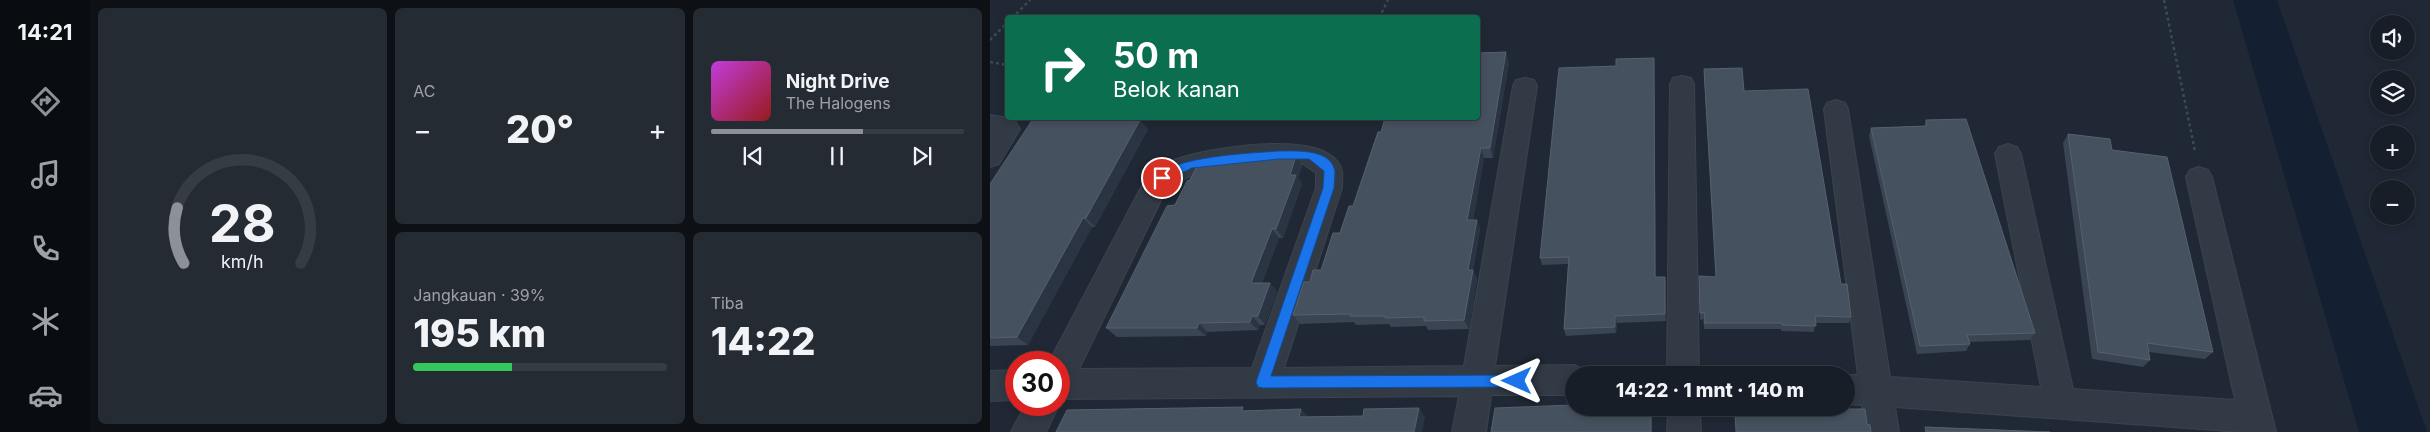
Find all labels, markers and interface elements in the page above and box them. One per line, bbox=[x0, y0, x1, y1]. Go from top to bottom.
map controls bbox=[2370, 15, 2415, 225]
button: sound bbox=[2370, 15, 2415, 60]
text: 14:21 bbox=[17, 19, 73, 45]
text: 50 m bbox=[1113, 34, 1199, 76]
icon: right bbox=[1030, 35, 1095, 100]
text: Night Drive bbox=[786, 70, 890, 93]
button: layers bbox=[2370, 70, 2415, 115]
text: Belok kanan bbox=[1113, 76, 1240, 102]
text: AC bbox=[413, 81, 436, 101]
icon: directions bbox=[28, 84, 63, 119]
text: The Halogens bbox=[786, 93, 891, 113]
text: 20° bbox=[506, 106, 574, 152]
text: − bbox=[413, 113, 432, 147]
text: + bbox=[648, 113, 667, 147]
button: + bbox=[2370, 125, 2415, 170]
icon: previous bbox=[739, 142, 767, 170]
icon: pause bbox=[823, 142, 851, 170]
icon: next bbox=[908, 142, 936, 170]
icon: music bbox=[28, 157, 63, 192]
pin bbox=[1141, 157, 1183, 199]
icon: arrive bbox=[1148, 164, 1176, 192]
button: − bbox=[2370, 180, 2415, 225]
text: 28 bbox=[209, 192, 276, 255]
icon: phone bbox=[28, 231, 63, 266]
text: km/h bbox=[221, 251, 264, 272]
text: Jangkauan · 39% bbox=[413, 285, 546, 305]
text: Tiba bbox=[711, 293, 744, 313]
icon: climate bbox=[28, 304, 63, 339]
text: 195 km bbox=[413, 310, 546, 356]
text: 14:22 bbox=[711, 318, 815, 364]
speed limit sign: 30 bbox=[1005, 351, 1070, 416]
position arrow bbox=[1490, 354, 1542, 406]
icon: car bbox=[28, 378, 63, 413]
text: 14:22 · 1 mnt · 140 m bbox=[1616, 379, 1804, 402]

